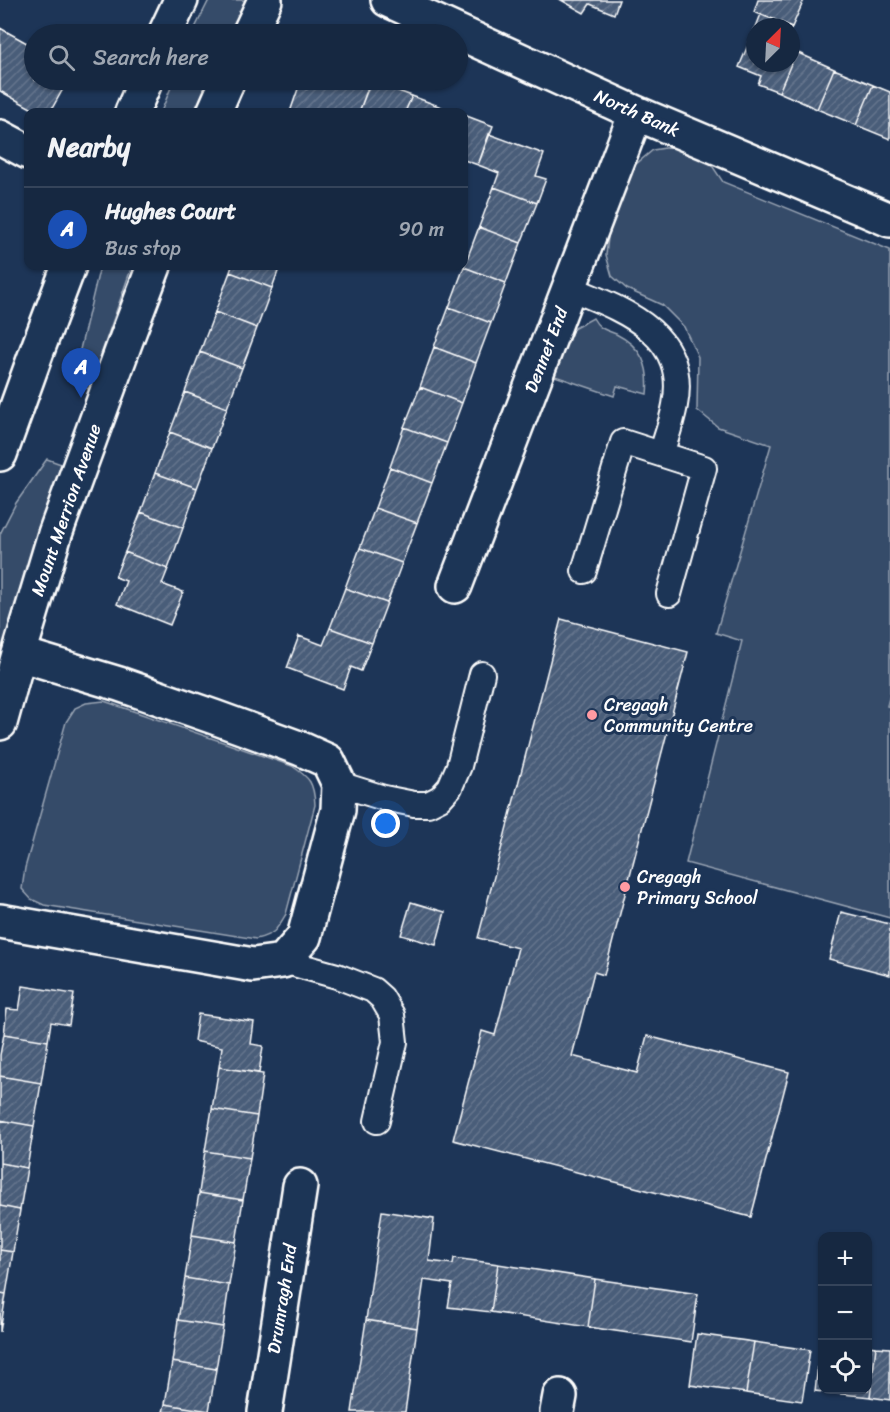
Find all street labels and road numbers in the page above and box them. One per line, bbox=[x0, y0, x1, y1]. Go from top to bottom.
street label: North Bank bbox=[589, 80, 685, 146]
street label: Dennet End bbox=[515, 301, 578, 398]
street label: Mount Merrion Avenue bbox=[21, 419, 111, 601]
street label: Drumragh End bbox=[258, 1240, 307, 1356]

